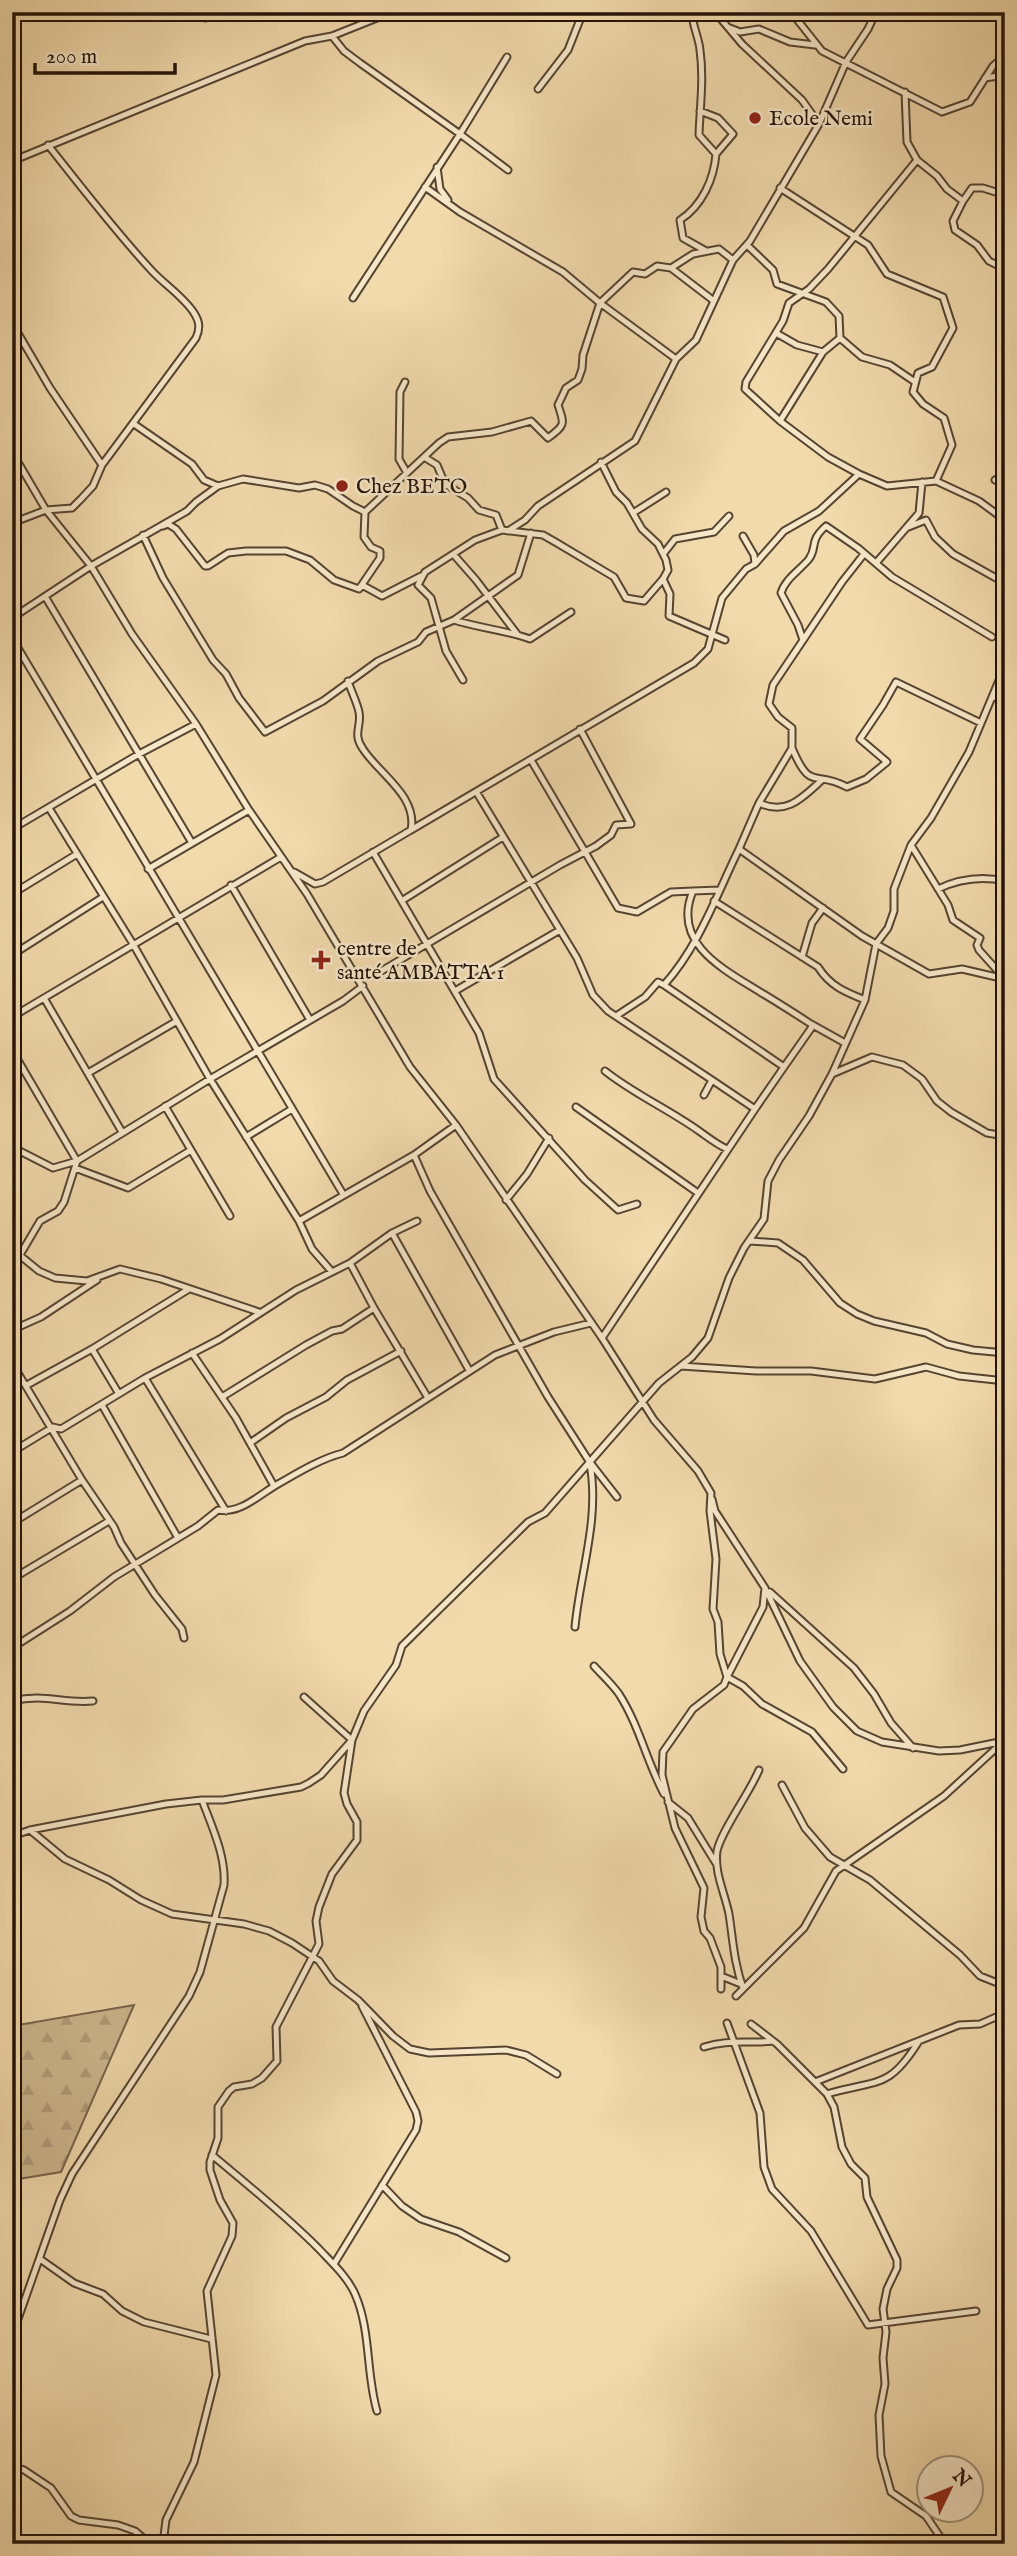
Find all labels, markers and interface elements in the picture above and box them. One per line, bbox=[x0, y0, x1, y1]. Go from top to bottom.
scale bar bbox=[35, 32, 175, 76]
text: 200 m bbox=[46, 44, 97, 71]
place label: Ecole Nemi bbox=[769, 106, 873, 133]
marker: Ecole Nemi bbox=[747, 110, 763, 126]
place label: Chez BETO bbox=[356, 474, 467, 501]
marker: Chez BETO bbox=[334, 478, 350, 494]
place label: centre de santé AMBATTA 1 bbox=[337, 936, 504, 987]
marker: centre de santé AMBATTA 1 bbox=[311, 950, 331, 970]
north arrow bbox=[916, 2454, 986, 2524]
text: N bbox=[946, 2464, 976, 2493]

